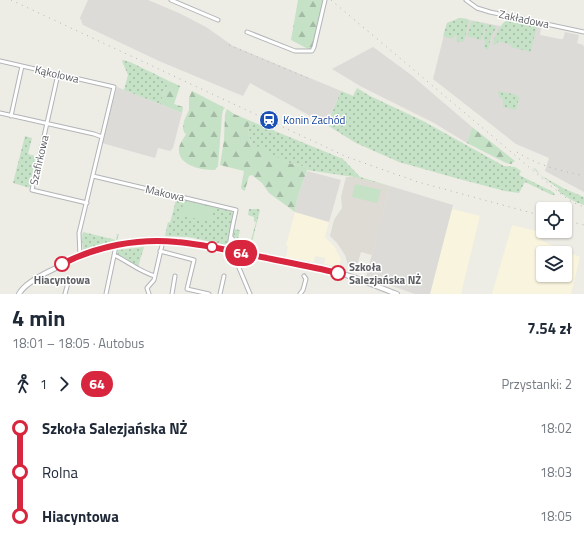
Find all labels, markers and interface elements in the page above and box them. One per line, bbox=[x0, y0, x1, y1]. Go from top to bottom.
street label: Zakładowa bbox=[497, 6, 551, 32]
street label: Kąkolowa bbox=[33, 61, 81, 87]
station icon: Konin Zachód bbox=[258, 109, 280, 131]
place label: Konin Zachód bbox=[283, 112, 345, 128]
street label: Szafirkowa bbox=[25, 133, 53, 187]
street label: Makowa bbox=[144, 181, 187, 205]
map controls bbox=[536, 202, 572, 282]
button: locate bbox=[536, 202, 572, 238]
line badge: 64 bbox=[223, 240, 259, 266]
unlabelled marker bbox=[206, 241, 218, 253]
text: 64 bbox=[233, 242, 249, 263]
button: layers bbox=[536, 246, 572, 282]
marker: Hiacyntowa bbox=[54, 256, 70, 272]
place label: Szkoła Salezjańska NŻ bbox=[349, 259, 421, 288]
marker: Szkoła Salezjańska NŻ bbox=[330, 265, 346, 281]
place label: Hiacyntowa bbox=[34, 272, 91, 288]
text: 4 min bbox=[12, 301, 65, 335]
text: 7.54 zł bbox=[527, 317, 572, 340]
text: 18:01 – 18:05 · Autobus bbox=[12, 333, 144, 353]
icon: walk bbox=[12, 373, 34, 395]
icon: forward bbox=[53, 373, 75, 395]
text: 64 bbox=[89, 373, 105, 394]
text: 1 bbox=[40, 374, 47, 394]
text: Przystanki: 2 bbox=[502, 374, 572, 394]
text: Szkoła Salezjańska NŻ bbox=[42, 417, 188, 440]
text: 18:02 bbox=[540, 418, 572, 438]
text: Rolna bbox=[42, 461, 78, 484]
text: 18:03 bbox=[540, 462, 572, 482]
text: Hiacyntowa bbox=[42, 505, 119, 528]
text: 18:05 bbox=[540, 506, 572, 526]

